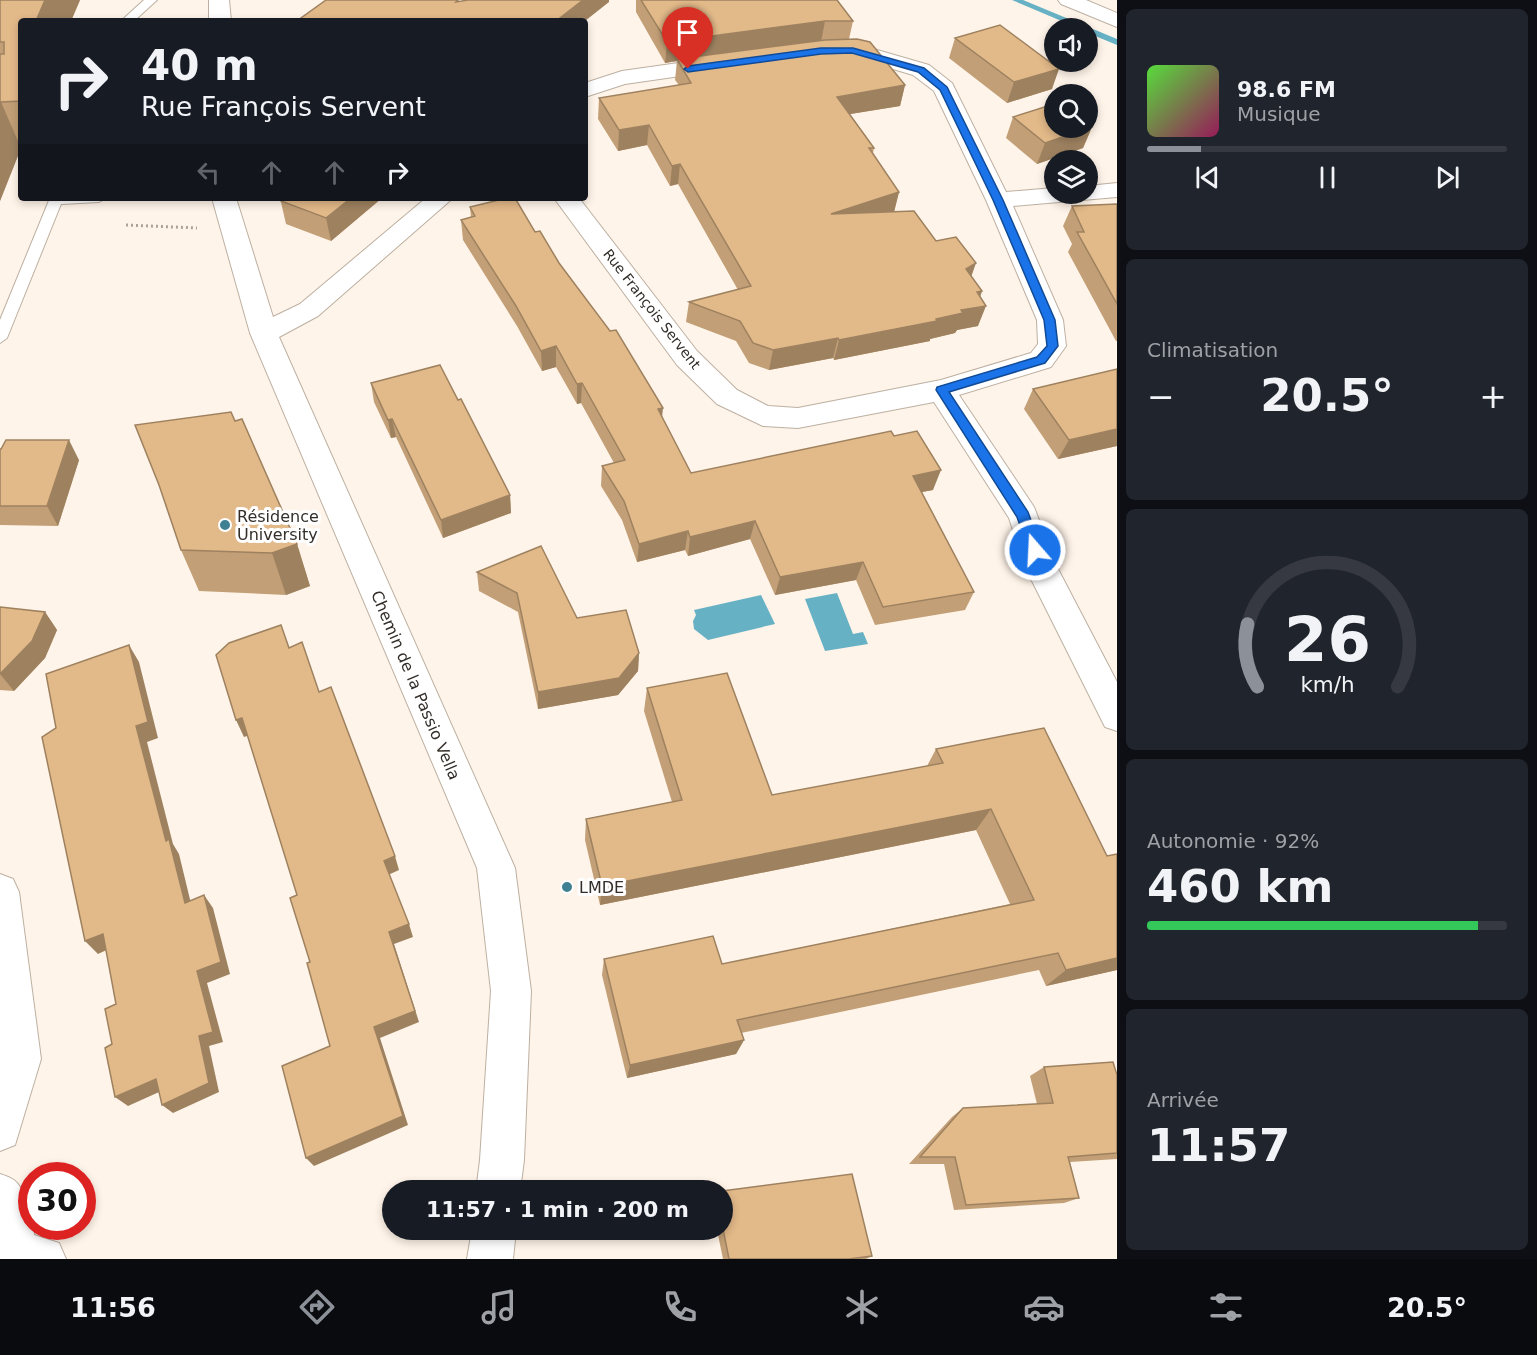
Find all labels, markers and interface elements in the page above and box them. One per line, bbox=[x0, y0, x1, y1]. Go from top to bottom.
pin bbox=[662, 7, 713, 69]
icon: arrive bbox=[671, 16, 704, 49]
map controls bbox=[1044, 18, 1098, 204]
button: sound bbox=[1044, 18, 1098, 72]
text: 40 m bbox=[141, 41, 258, 90]
icon: right bbox=[42, 42, 120, 120]
text: 98.6 FM bbox=[1237, 77, 1336, 102]
button: search bbox=[1044, 84, 1098, 138]
text: Rue François Servent bbox=[141, 91, 426, 122]
text: Musique bbox=[1237, 102, 1321, 126]
button: layers bbox=[1044, 150, 1098, 204]
icon: left bbox=[192, 156, 225, 189]
icon: ahead bbox=[255, 156, 288, 189]
icon: ahead bbox=[318, 156, 351, 189]
icon: right bbox=[381, 156, 414, 189]
icon: previous bbox=[1191, 161, 1224, 194]
icon: pause bbox=[1311, 161, 1344, 194]
icon: next bbox=[1431, 161, 1464, 194]
street label: Rue François Servent bbox=[600, 246, 704, 373]
text: Climatisation bbox=[1147, 338, 1278, 362]
text: 20.5° bbox=[1260, 369, 1394, 422]
text: − bbox=[1147, 377, 1175, 416]
text: + bbox=[1479, 377, 1507, 416]
place label: Résidence University bbox=[237, 507, 319, 544]
marker: Résidence University bbox=[218, 518, 232, 532]
position arrow bbox=[1003, 518, 1067, 582]
street label: Chemin de la Passio Vella bbox=[367, 588, 464, 783]
text: 26 bbox=[1284, 603, 1370, 676]
text: km/h bbox=[1300, 672, 1354, 697]
text: Autonomie · 92% bbox=[1147, 829, 1319, 853]
text: 460 km bbox=[1147, 860, 1333, 913]
place label: LMDE bbox=[579, 878, 624, 897]
marker: LMDE bbox=[560, 880, 574, 894]
text: Arrivée bbox=[1147, 1088, 1219, 1112]
text: 11:57 bbox=[1147, 1119, 1290, 1172]
speed limit sign: 30 bbox=[18, 1162, 96, 1240]
text: 11:57 · 1 min · 200 m bbox=[426, 1197, 689, 1222]
icon: directions bbox=[296, 1286, 338, 1328]
icon: music bbox=[478, 1286, 520, 1328]
icon: phone bbox=[659, 1286, 701, 1328]
icon: climate bbox=[841, 1286, 883, 1328]
icon: car bbox=[1023, 1286, 1065, 1328]
icon: filters bbox=[1205, 1286, 1247, 1328]
text: 11:56 bbox=[70, 1292, 156, 1323]
text: 20.5° bbox=[1387, 1292, 1467, 1323]

